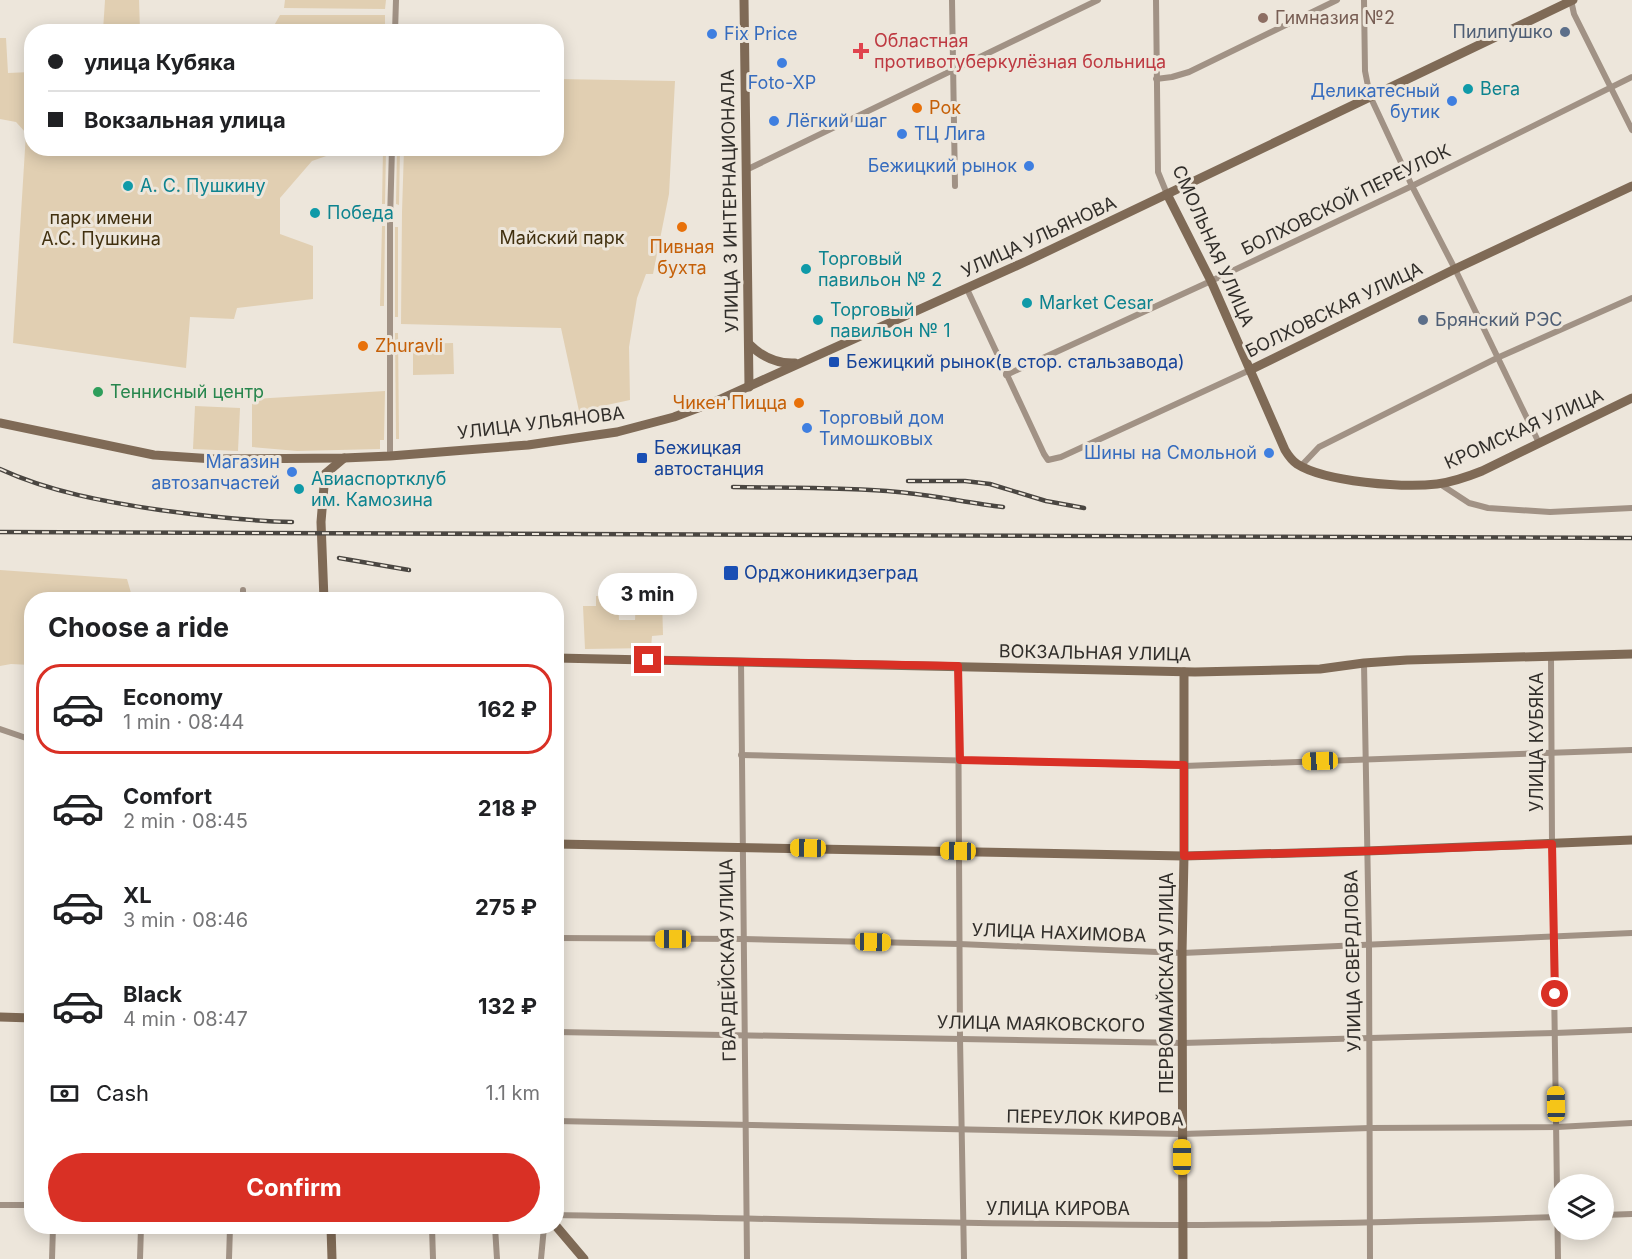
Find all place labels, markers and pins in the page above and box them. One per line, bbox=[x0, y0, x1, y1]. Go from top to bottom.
place label: Гимназия №2 bbox=[1275, 7, 1395, 28]
marker: Гимназия №2 bbox=[1256, 11, 1270, 25]
place label: Пилипушко bbox=[1453, 21, 1553, 42]
place label: Fix Price bbox=[724, 23, 798, 44]
marker: Пилипушко bbox=[1558, 25, 1572, 39]
marker: Fix Price bbox=[705, 27, 719, 41]
place label: Областная противотуберкулёзная больница bbox=[874, 30, 1166, 72]
marker: Областная противотуберкулёзная больница bbox=[852, 42, 870, 60]
marker: Foto-XP bbox=[775, 56, 789, 70]
place label: Foto-XP bbox=[748, 72, 816, 93]
place label: Вега bbox=[1480, 78, 1520, 99]
place label: Деликатесный бутик bbox=[1310, 80, 1440, 122]
marker: Вега bbox=[1461, 82, 1475, 96]
marker: Деликатесный бутик bbox=[1445, 94, 1459, 108]
place label: Рок bbox=[929, 97, 961, 118]
marker: Рок bbox=[910, 101, 924, 115]
place label: Лёгкий шаг bbox=[786, 110, 887, 131]
marker: Лёгкий шаг bbox=[767, 114, 781, 128]
place label: ТЦ Лига bbox=[914, 123, 986, 144]
marker: ТЦ Лига bbox=[895, 127, 909, 141]
place label: Бежицкий рынок bbox=[868, 155, 1017, 176]
marker: Бежицкий рынок bbox=[1022, 159, 1036, 173]
place label: А. С. Пушкину bbox=[140, 175, 266, 196]
marker: А. С. Пушкину bbox=[121, 179, 135, 193]
place label: Победа bbox=[327, 202, 394, 223]
marker: Победа bbox=[308, 206, 322, 220]
marker: Пивная бухта bbox=[675, 220, 689, 234]
place label: Пивная бухта bbox=[650, 236, 714, 278]
place label: Торговый павильон № 2 bbox=[818, 248, 942, 290]
marker: Торговый павильон № 2 bbox=[799, 262, 813, 276]
place label: Market Cesar bbox=[1039, 292, 1154, 313]
marker: Market Cesar bbox=[1020, 296, 1034, 310]
place label: Торговый павильон № 1 bbox=[830, 299, 950, 341]
place label: Брянский РЭС bbox=[1435, 309, 1562, 330]
marker: Торговый павильон № 1 bbox=[811, 313, 825, 327]
marker: Брянский РЭС bbox=[1416, 313, 1430, 327]
place label: Zhuravli bbox=[375, 335, 443, 356]
marker: Zhuravli bbox=[356, 339, 370, 353]
place label: Бежицкий рынок(в стор. стальзавода) bbox=[846, 351, 1185, 372]
marker: Бежицкий рынок(в стор. стальзавода) bbox=[827, 355, 841, 369]
place label: Теннисный центр bbox=[110, 381, 264, 402]
marker: Теннисный центр bbox=[91, 385, 105, 399]
place label: Чикен Пицца bbox=[673, 392, 787, 413]
marker: Чикен Пицца bbox=[792, 396, 806, 410]
place label: Торговый дом Тимошковых bbox=[819, 407, 944, 449]
marker: Торговый дом Тимошковых bbox=[800, 421, 814, 435]
place label: Бежицкая автостанция bbox=[654, 437, 764, 479]
place label: Шины на Смольной bbox=[1084, 442, 1257, 463]
marker: Шины на Смольной bbox=[1262, 446, 1276, 460]
place label: Магазин автозапчастей bbox=[151, 451, 280, 493]
marker: Бежицкая автостанция bbox=[635, 451, 649, 465]
marker: Магазин автозапчастей bbox=[285, 465, 299, 479]
place label: Авиаспортклуб им. Камозина bbox=[311, 468, 446, 510]
marker: Авиаспортклуб им. Камозина bbox=[292, 482, 306, 496]
place label: Орджоникидзеград bbox=[744, 562, 918, 583]
marker: Орджоникидзеград bbox=[722, 564, 740, 582]

